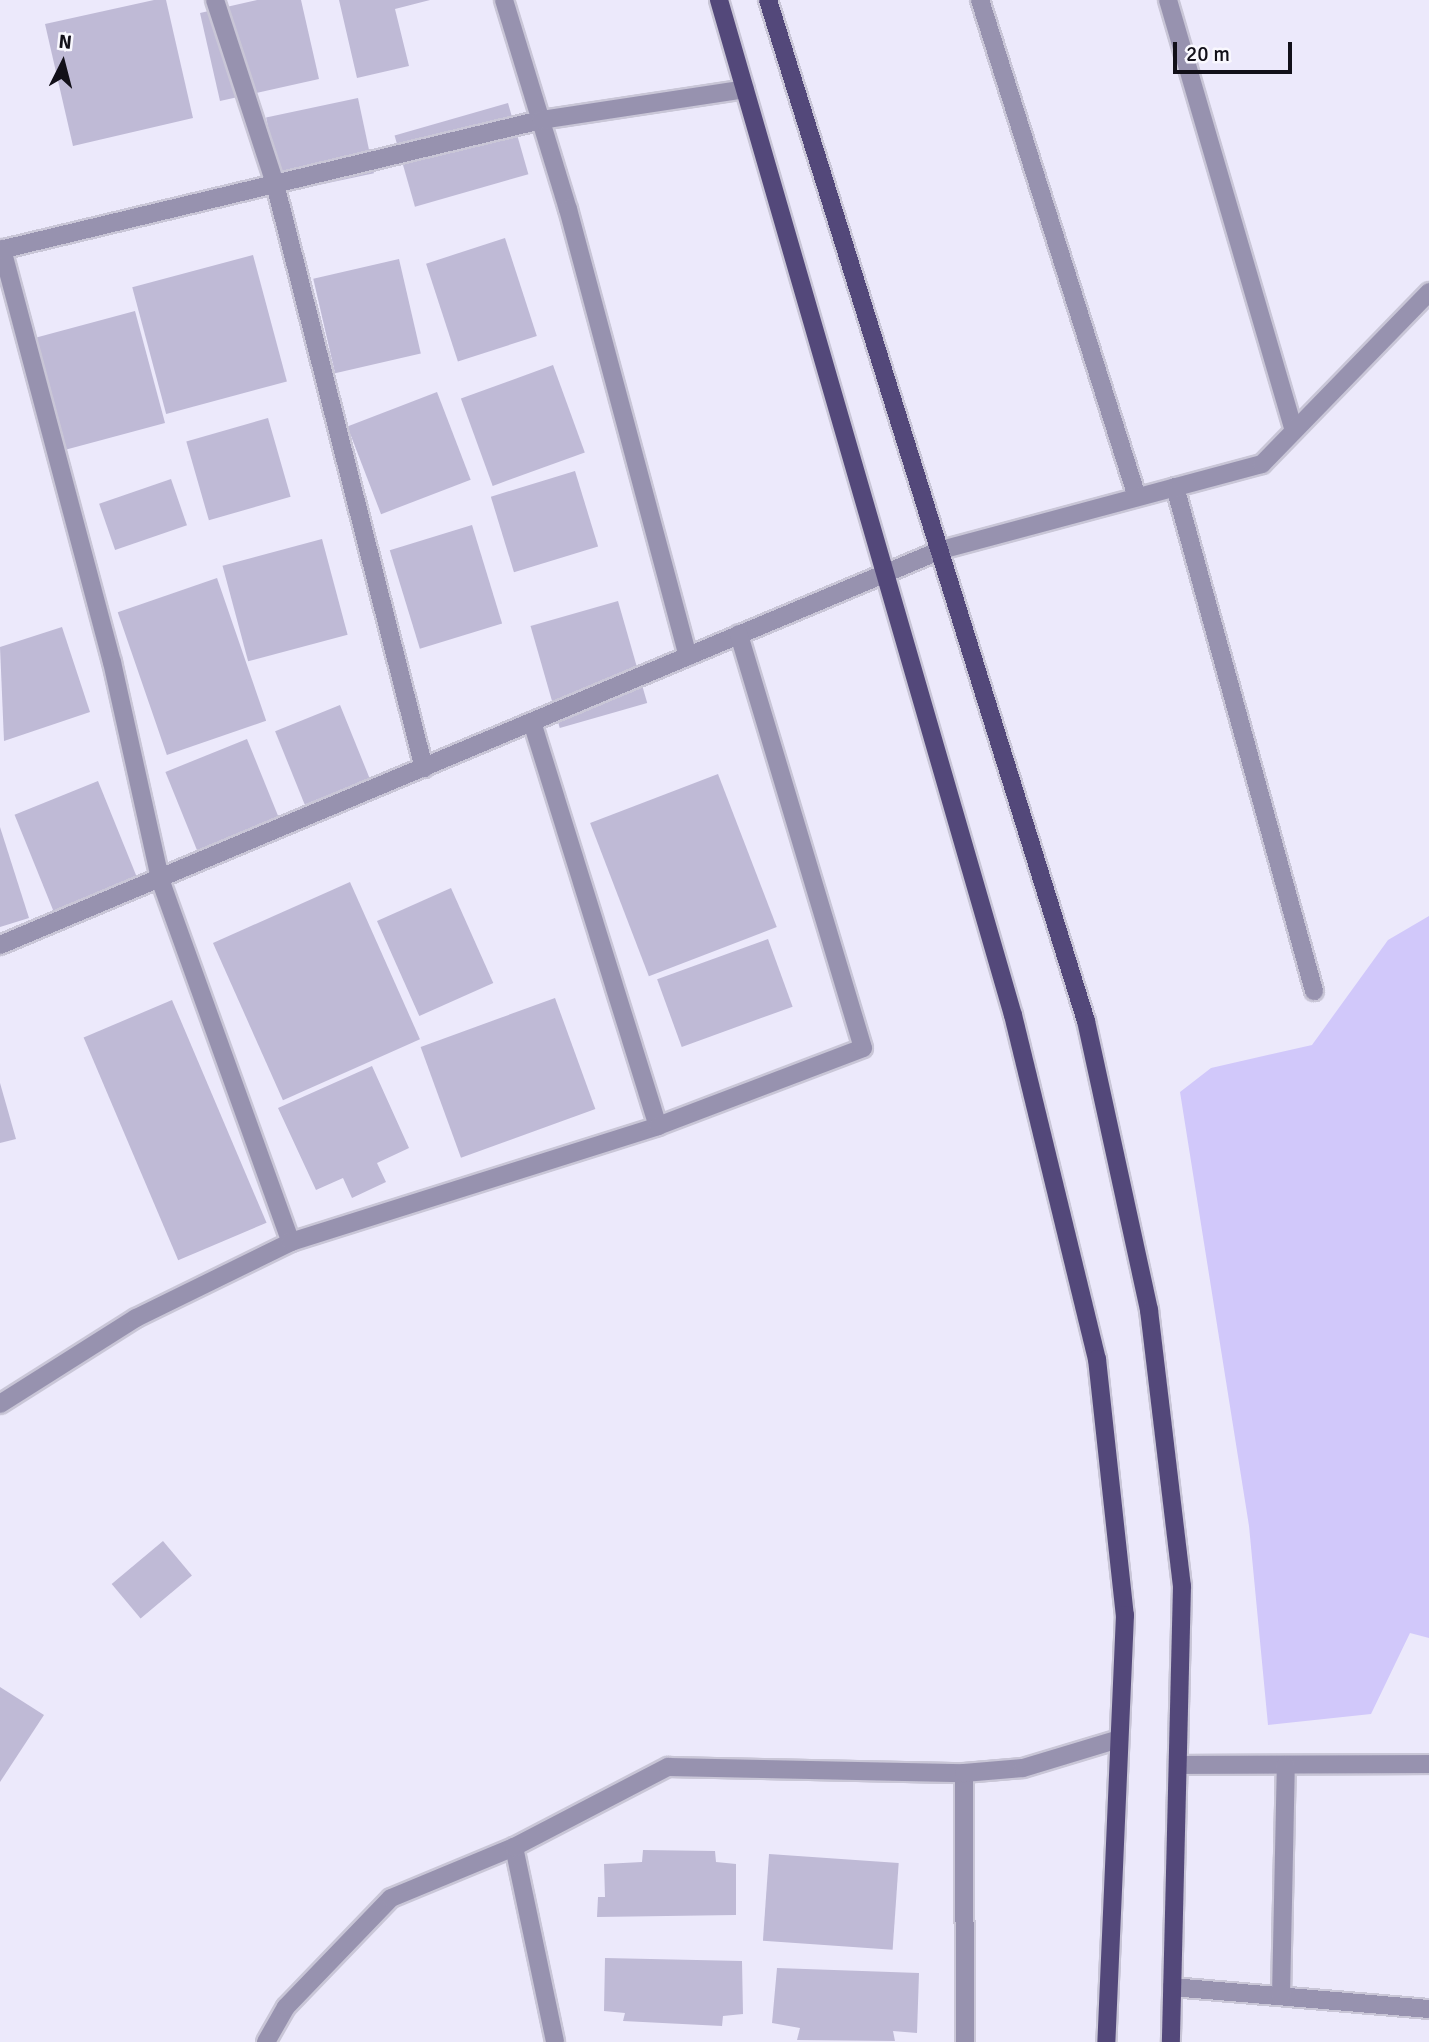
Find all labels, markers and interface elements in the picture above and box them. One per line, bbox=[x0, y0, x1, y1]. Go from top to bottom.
north arrow bbox=[28, 28, 98, 98]
scale bar bbox=[1177, 28, 1296, 72]
text: N bbox=[57, 29, 73, 55]
text: 20 m bbox=[1186, 41, 1230, 67]

